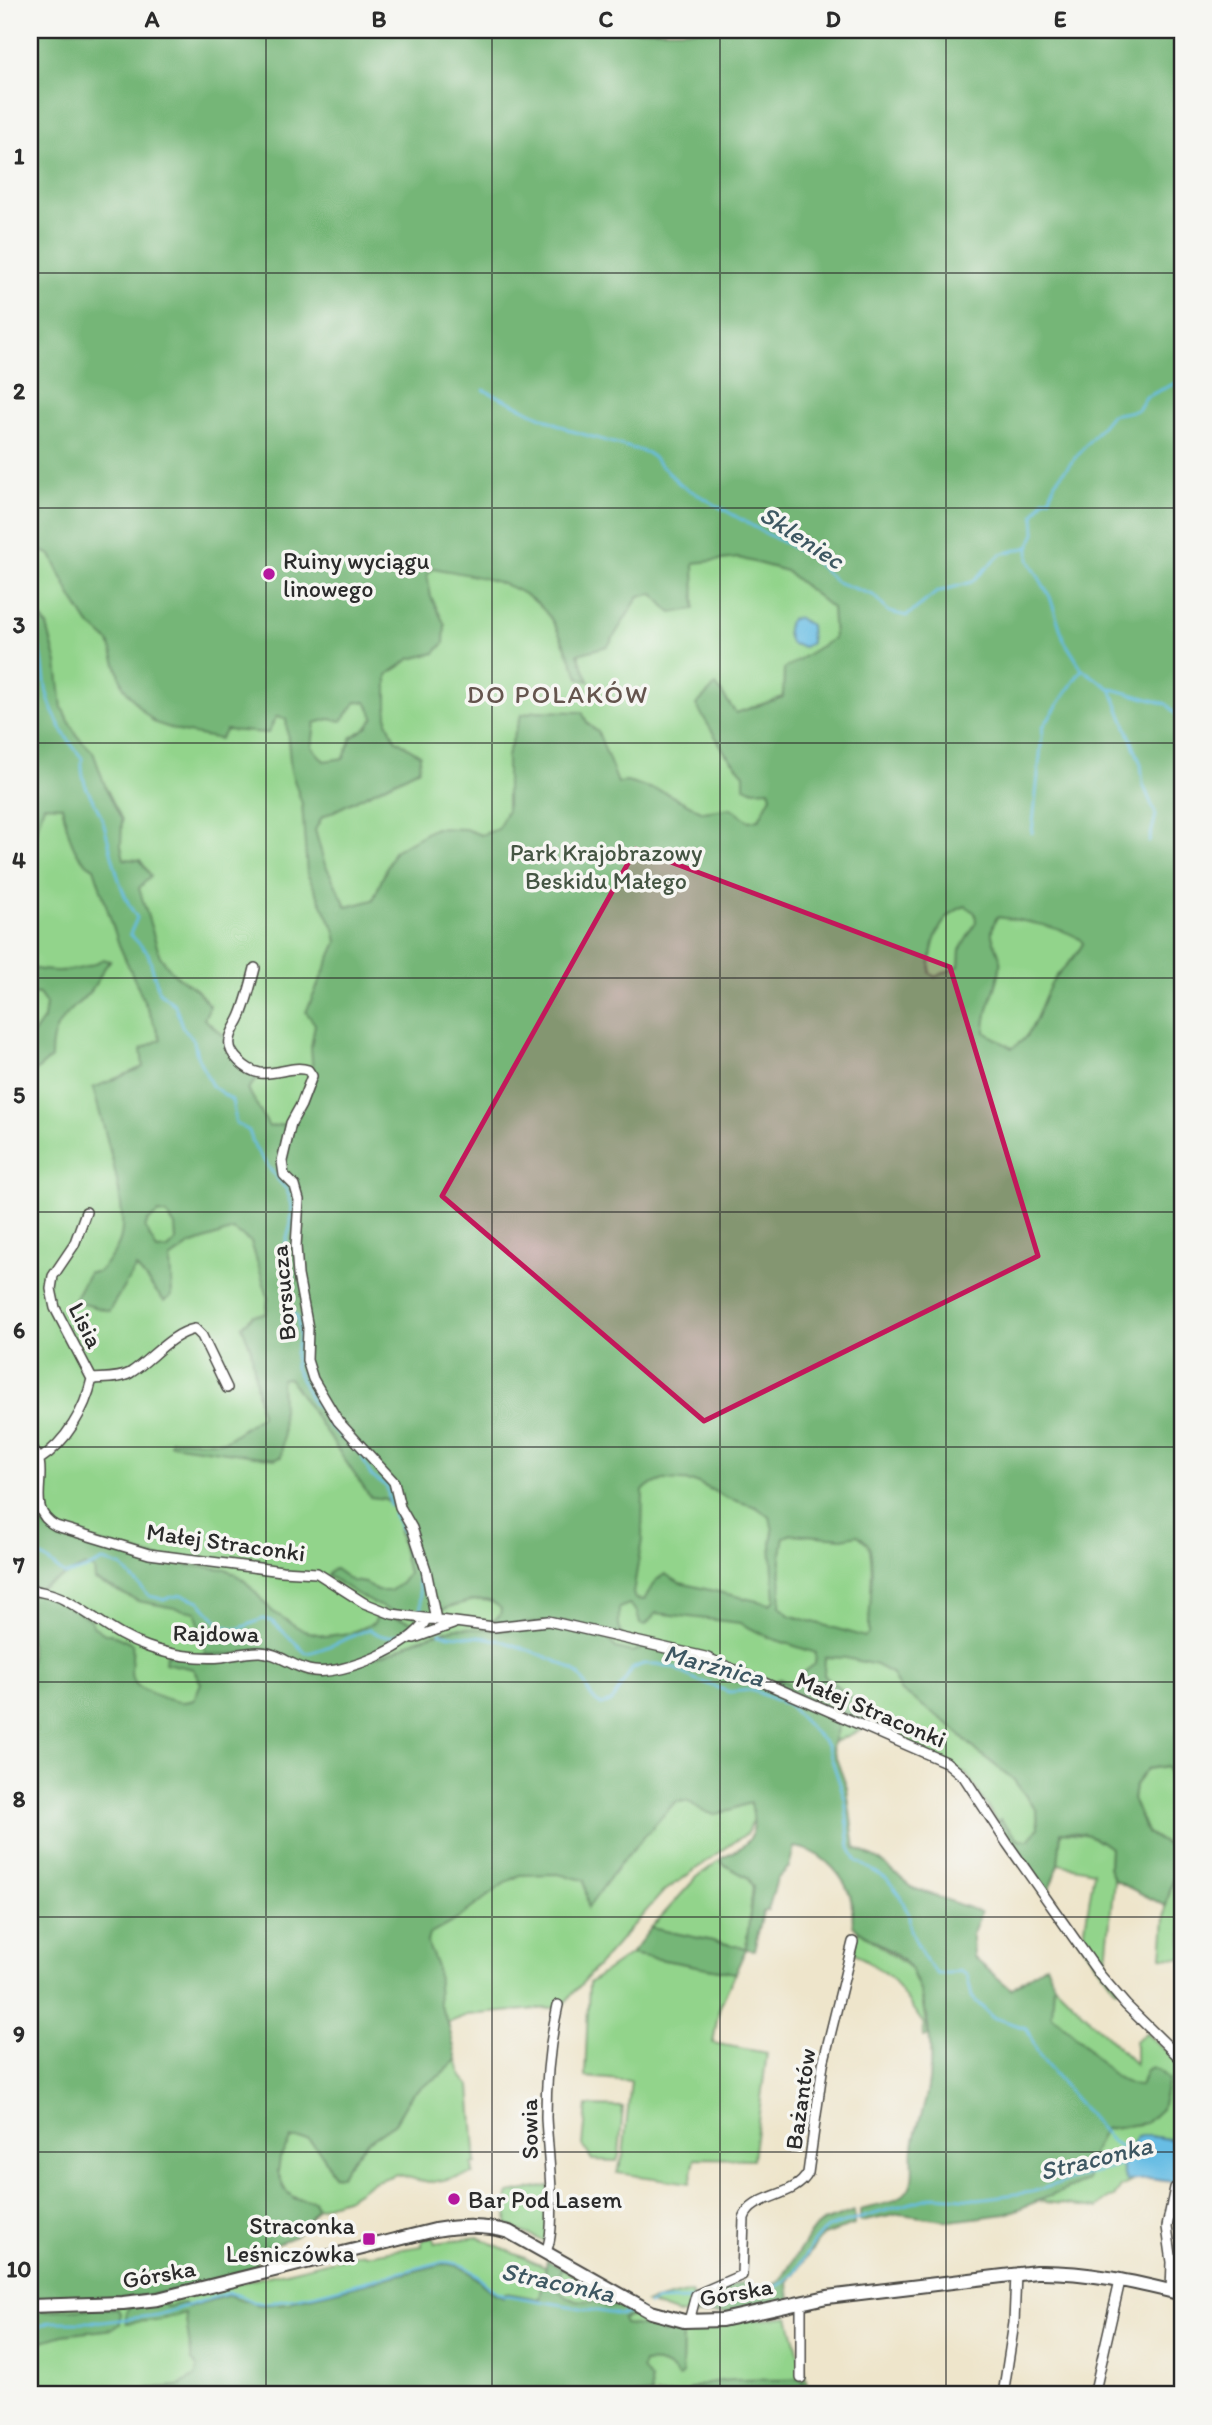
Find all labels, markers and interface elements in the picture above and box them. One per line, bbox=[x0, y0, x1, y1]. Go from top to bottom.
text: A bbox=[144, 5, 160, 33]
text: B bbox=[372, 5, 387, 33]
text: C bbox=[599, 5, 614, 33]
text: D bbox=[825, 5, 841, 33]
text: E bbox=[1054, 5, 1067, 33]
text: 1 bbox=[14, 142, 25, 170]
text: 2 bbox=[13, 377, 26, 405]
water label: Skleniec bbox=[754, 498, 851, 576]
place label: Ruiny wyciągu linowego bbox=[283, 546, 430, 603]
marker: Ruiny wyciągu linowego bbox=[261, 566, 277, 582]
text: 3 bbox=[13, 611, 26, 639]
district label: DO POLAKÓW bbox=[467, 678, 649, 710]
park label: Park Krajobrazowy Beskidu Małego bbox=[510, 838, 703, 895]
text: 4 bbox=[12, 846, 26, 874]
text: 5 bbox=[13, 1081, 25, 1109]
street label: Borsucza bbox=[264, 1243, 302, 1342]
street label: Lisia bbox=[62, 1297, 110, 1353]
text: 6 bbox=[13, 1316, 25, 1344]
street label: Małej Straconki bbox=[145, 1516, 307, 1568]
text: 7 bbox=[12, 1551, 25, 1579]
street label: Rajdowa bbox=[172, 1618, 260, 1648]
water label: Marźnica bbox=[660, 1636, 768, 1694]
street label: Małej Straconki bbox=[792, 1664, 950, 1754]
text: 8 bbox=[13, 1785, 26, 1813]
text: 9 bbox=[13, 2020, 25, 2048]
street label: Bażantów bbox=[779, 2046, 821, 2152]
street label: Sowia bbox=[514, 2098, 544, 2160]
water label: Straconka bbox=[1037, 2128, 1156, 2187]
place label: Bar Pod Lasem bbox=[468, 2185, 622, 2214]
marker: Bar Pod Lasem bbox=[446, 2191, 462, 2207]
place label: Straconka Leśniczówka bbox=[226, 2211, 356, 2268]
marker: Straconka Leśniczówka bbox=[361, 2231, 377, 2247]
street label: Górska bbox=[120, 2253, 198, 2295]
water label: Straconka bbox=[499, 2254, 618, 2310]
text: 10 bbox=[7, 2255, 31, 2283]
street label: Górska bbox=[697, 2271, 775, 2313]

